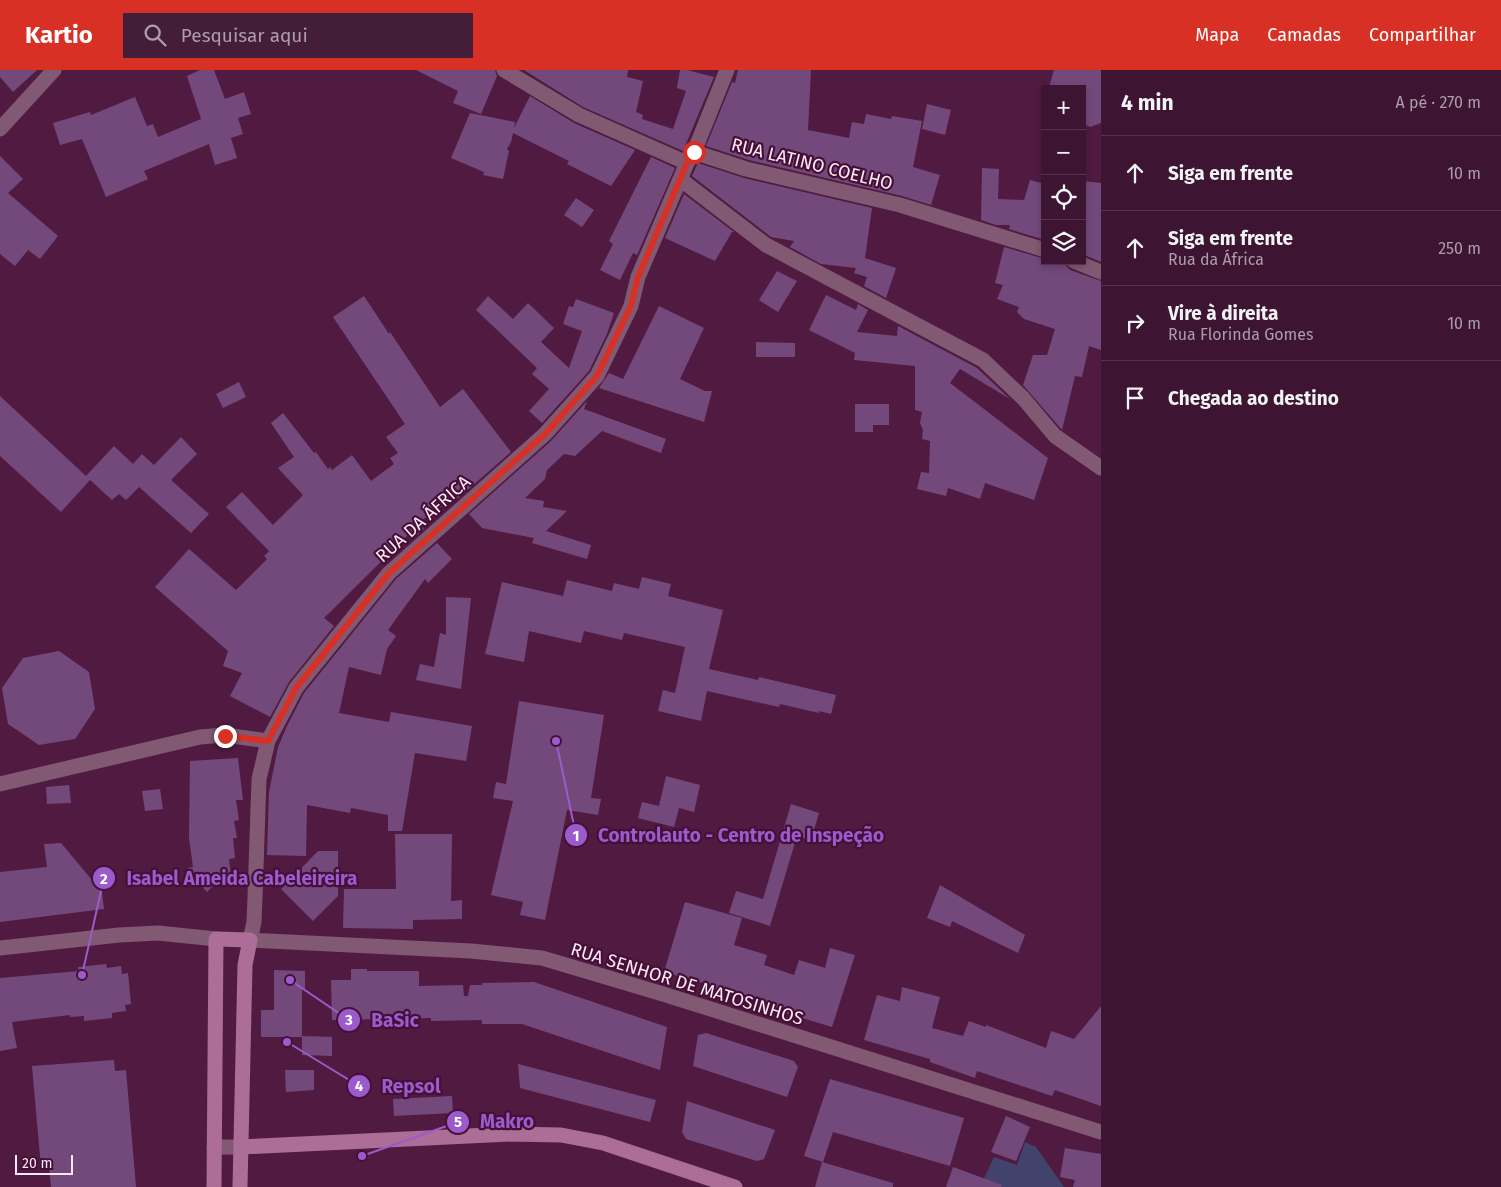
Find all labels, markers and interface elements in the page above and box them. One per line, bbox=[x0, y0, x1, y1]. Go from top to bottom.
search box bbox=[123, 13, 473, 58]
text: Kartio bbox=[25, 21, 93, 49]
icon: search bbox=[141, 21, 169, 49]
text: Pesquisar aqui bbox=[181, 24, 308, 47]
text: Mapa bbox=[1195, 24, 1239, 46]
text: Camadas bbox=[1267, 24, 1341, 46]
text: Compartilhar bbox=[1369, 24, 1476, 46]
map controls bbox=[1041, 85, 1086, 265]
button: + bbox=[1041, 85, 1086, 130]
text: 4 min bbox=[1121, 90, 1174, 116]
text: A pé · 270 m bbox=[1395, 93, 1481, 112]
button: − bbox=[1041, 130, 1086, 175]
street label: RUA LATINO COELHO bbox=[729, 133, 895, 195]
route start bbox=[683, 141, 706, 164]
icon: ahead bbox=[1121, 159, 1149, 187]
text: Siga em frente bbox=[1168, 162, 1293, 185]
text: 10 m bbox=[1447, 164, 1481, 183]
button: locate bbox=[1041, 175, 1086, 220]
button: layers bbox=[1041, 220, 1086, 265]
text: Siga em frente bbox=[1168, 227, 1293, 250]
icon: ahead bbox=[1121, 234, 1149, 262]
text: 250 m bbox=[1438, 239, 1481, 258]
text: Rua da África bbox=[1168, 250, 1264, 269]
text: Vire à direita bbox=[1168, 302, 1278, 325]
icon: right bbox=[1121, 309, 1149, 337]
text: 10 m bbox=[1447, 314, 1481, 333]
text: Rua Florinda Gomes bbox=[1168, 325, 1314, 344]
icon: arrive bbox=[1121, 384, 1149, 412]
text: Chegada ao destino bbox=[1168, 387, 1339, 410]
street label: RUA DA ÁFRICA bbox=[370, 470, 475, 567]
route end bbox=[214, 725, 237, 748]
callout: Controlauto - Centro de Inspeção bbox=[563, 818, 894, 852]
text: Controlauto - Centro de Inspeção bbox=[598, 824, 884, 847]
text: 1 bbox=[573, 827, 579, 845]
callout: Isabel Ameida Cabeleireira bbox=[91, 861, 367, 895]
text: Isabel Ameida Cabeleireira bbox=[126, 867, 358, 890]
text: 2 bbox=[100, 870, 108, 888]
street label: RUA SENHOR DE MATOSINHOS bbox=[568, 938, 806, 1030]
callout: BaSic bbox=[337, 1003, 429, 1037]
text: BaSic bbox=[371, 1009, 419, 1032]
text: 3 bbox=[344, 1011, 353, 1029]
callout: Repsol bbox=[347, 1069, 451, 1103]
text: Repsol bbox=[381, 1075, 441, 1098]
text: 4 bbox=[355, 1077, 364, 1095]
callout: Makro bbox=[445, 1105, 544, 1139]
text: Makro bbox=[480, 1110, 534, 1133]
text: 5 bbox=[454, 1113, 462, 1131]
scale bar bbox=[15, 1152, 72, 1175]
text: 20 m bbox=[22, 1155, 52, 1172]

